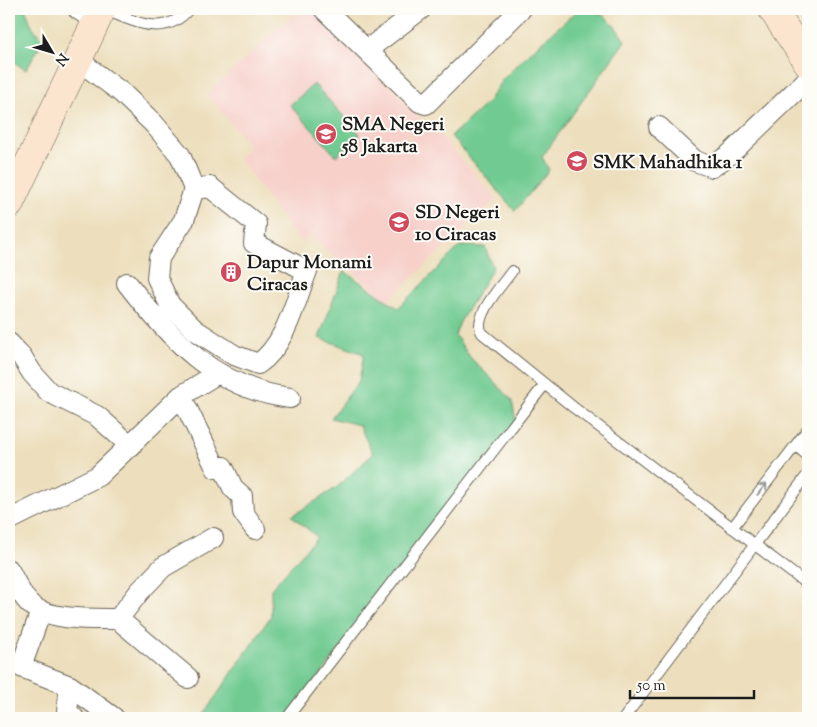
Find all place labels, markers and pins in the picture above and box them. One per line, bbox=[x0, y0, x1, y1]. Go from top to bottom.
place label: SMA Negeri 58 Jakarta bbox=[340, 112, 445, 161]
school or university icon: SMA Negeri 58 Jakarta bbox=[314, 122, 338, 146]
school or university icon: SMK Mahadhika 1 bbox=[565, 149, 589, 173]
place label: SMK Mahadhika 1 bbox=[593, 150, 743, 177]
place label: SD Negeri 10 Ciracas bbox=[415, 200, 500, 249]
school or university icon: SD Negeri 10 Ciracas bbox=[387, 210, 411, 234]
place label: Dapur Monami Ciracas bbox=[247, 250, 373, 299]
building icon: Dapur Monami Ciracas bbox=[219, 260, 243, 284]

